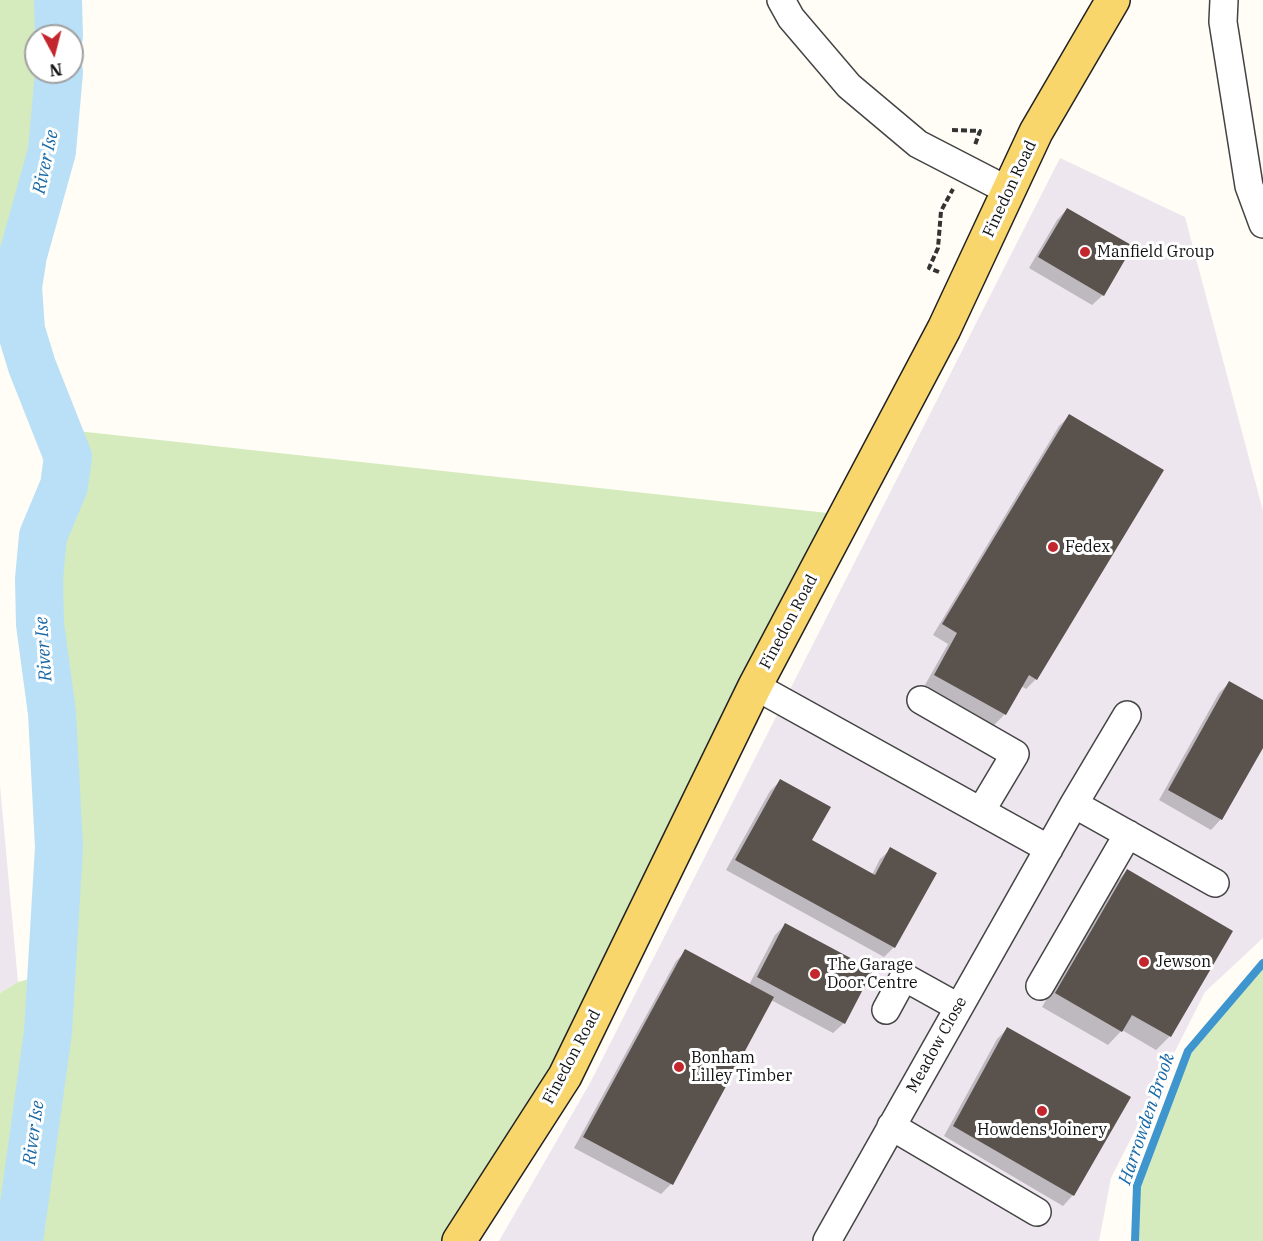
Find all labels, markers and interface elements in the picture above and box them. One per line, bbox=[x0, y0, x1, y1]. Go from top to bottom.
north arrow bbox=[24, 24, 84, 84]
text: N bbox=[48, 59, 63, 81]
water label: River Ise bbox=[29, 128, 63, 196]
street label: Finedon Road bbox=[979, 138, 1041, 240]
place label: Manfield Group bbox=[1097, 242, 1214, 262]
marker: Manfield Group bbox=[1078, 245, 1092, 259]
place label: Fedex bbox=[1065, 537, 1110, 557]
marker: Fedex bbox=[1046, 540, 1060, 554]
street label: Finedon Road bbox=[756, 571, 822, 673]
water label: River Ise bbox=[31, 616, 57, 682]
place label: Jewson bbox=[1156, 952, 1211, 972]
place label: The Garage Door Centre bbox=[827, 955, 918, 993]
marker: Jewson bbox=[1137, 955, 1151, 969]
marker: The Garage Door Centre bbox=[808, 967, 822, 981]
street label: Meadow Close bbox=[903, 994, 971, 1096]
street label: Finedon Road bbox=[539, 1006, 605, 1108]
place label: Bonham Lilley Timber bbox=[691, 1048, 792, 1086]
water label: Harrowden Brook bbox=[1114, 1050, 1180, 1188]
marker: Bonham Lilley Timber bbox=[672, 1060, 686, 1074]
water label: River Ise bbox=[19, 1099, 49, 1167]
marker: Howdens Joinery bbox=[1035, 1104, 1049, 1118]
place label: Howdens Joinery bbox=[977, 1120, 1107, 1140]

